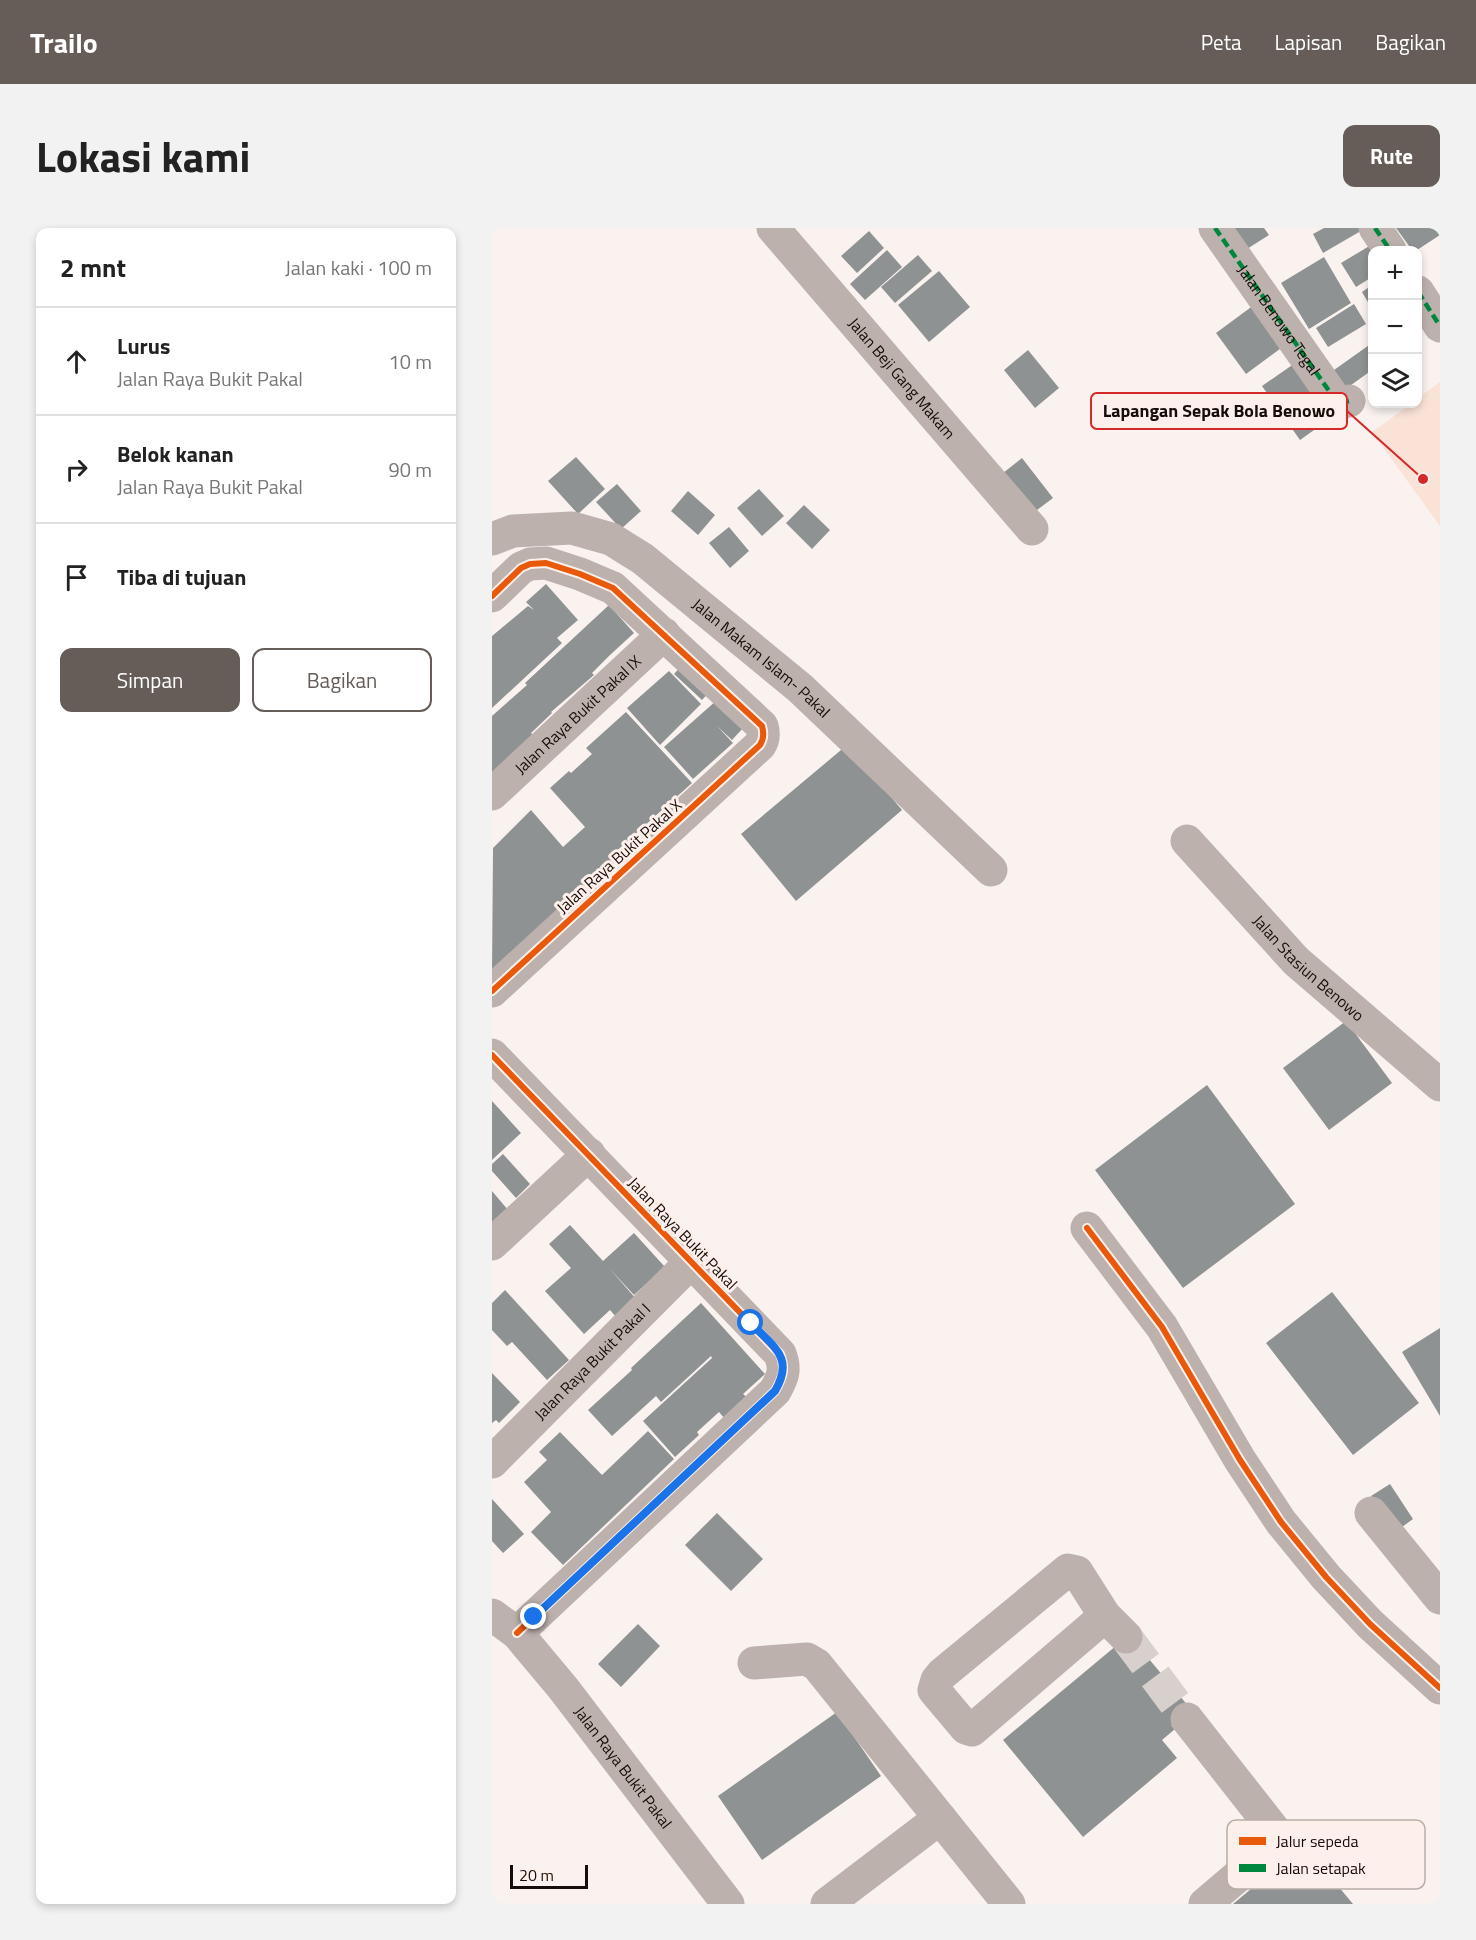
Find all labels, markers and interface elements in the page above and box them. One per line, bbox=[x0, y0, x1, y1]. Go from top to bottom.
text: Trailo bbox=[30, 21, 98, 64]
text: Peta bbox=[1201, 26, 1242, 58]
text: Lapisan bbox=[1275, 26, 1342, 58]
text: Bagikan bbox=[1375, 26, 1446, 58]
text: Lokasi kami bbox=[36, 124, 250, 188]
button: Rute bbox=[1343, 125, 1440, 187]
map controls bbox=[1368, 246, 1422, 408]
button: + bbox=[1368, 246, 1422, 300]
text: 2 mnt bbox=[60, 248, 126, 287]
text: Jalan kaki · 100 m bbox=[285, 252, 432, 283]
street label: Jalan Benowo Tegal bbox=[1232, 259, 1326, 380]
button: − bbox=[1368, 300, 1422, 354]
street label: Jalan Beji Gang Makam bbox=[843, 312, 961, 444]
text: Lurus bbox=[117, 329, 170, 363]
icon: ahead bbox=[60, 345, 93, 378]
text: 10 m bbox=[388, 346, 432, 377]
button: layers bbox=[1368, 354, 1422, 408]
text: Jalan Raya Bukit Pakal bbox=[117, 363, 303, 394]
callout: Lapangan Sepak Bola Benowo bbox=[1091, 393, 1347, 429]
text: Lapangan Sepak Bola Benowo bbox=[1103, 397, 1335, 424]
text: Belok kanan bbox=[117, 437, 234, 471]
icon: right bbox=[60, 453, 93, 486]
text: 90 m bbox=[388, 454, 432, 485]
text: Jalan Raya Bukit Pakal bbox=[117, 471, 303, 502]
text: Tiba di tujuan bbox=[117, 560, 246, 594]
icon: arrive bbox=[60, 561, 93, 594]
street label: Jalan Makam Islam- Pakal bbox=[687, 592, 836, 723]
button: Simpan bbox=[60, 648, 240, 712]
button: Bagikan bbox=[252, 648, 432, 712]
street label: Jalan Raya Bukit Pakal IX bbox=[509, 649, 646, 779]
street label: Jalan Raya Bukit Pakal X bbox=[551, 793, 687, 919]
street label: Jalan Stasiun Benowo bbox=[1247, 909, 1370, 1027]
street label: Jalan Raya Bukit Pakal bbox=[623, 1171, 743, 1295]
street label: Jalan Raya Bukit Pakal I bbox=[528, 1297, 656, 1425]
route start bbox=[737, 1309, 763, 1335]
route end bbox=[520, 1603, 546, 1629]
street label: Jalan Raya Bukit Pakal bbox=[569, 1701, 678, 1834]
legend bbox=[1227, 1820, 1425, 1889]
text: Jalur sepeda bbox=[1276, 1829, 1358, 1853]
text: Jalan setapak bbox=[1276, 1856, 1366, 1880]
scale bar bbox=[510, 1862, 588, 1890]
text: 20 m bbox=[519, 1863, 554, 1887]

